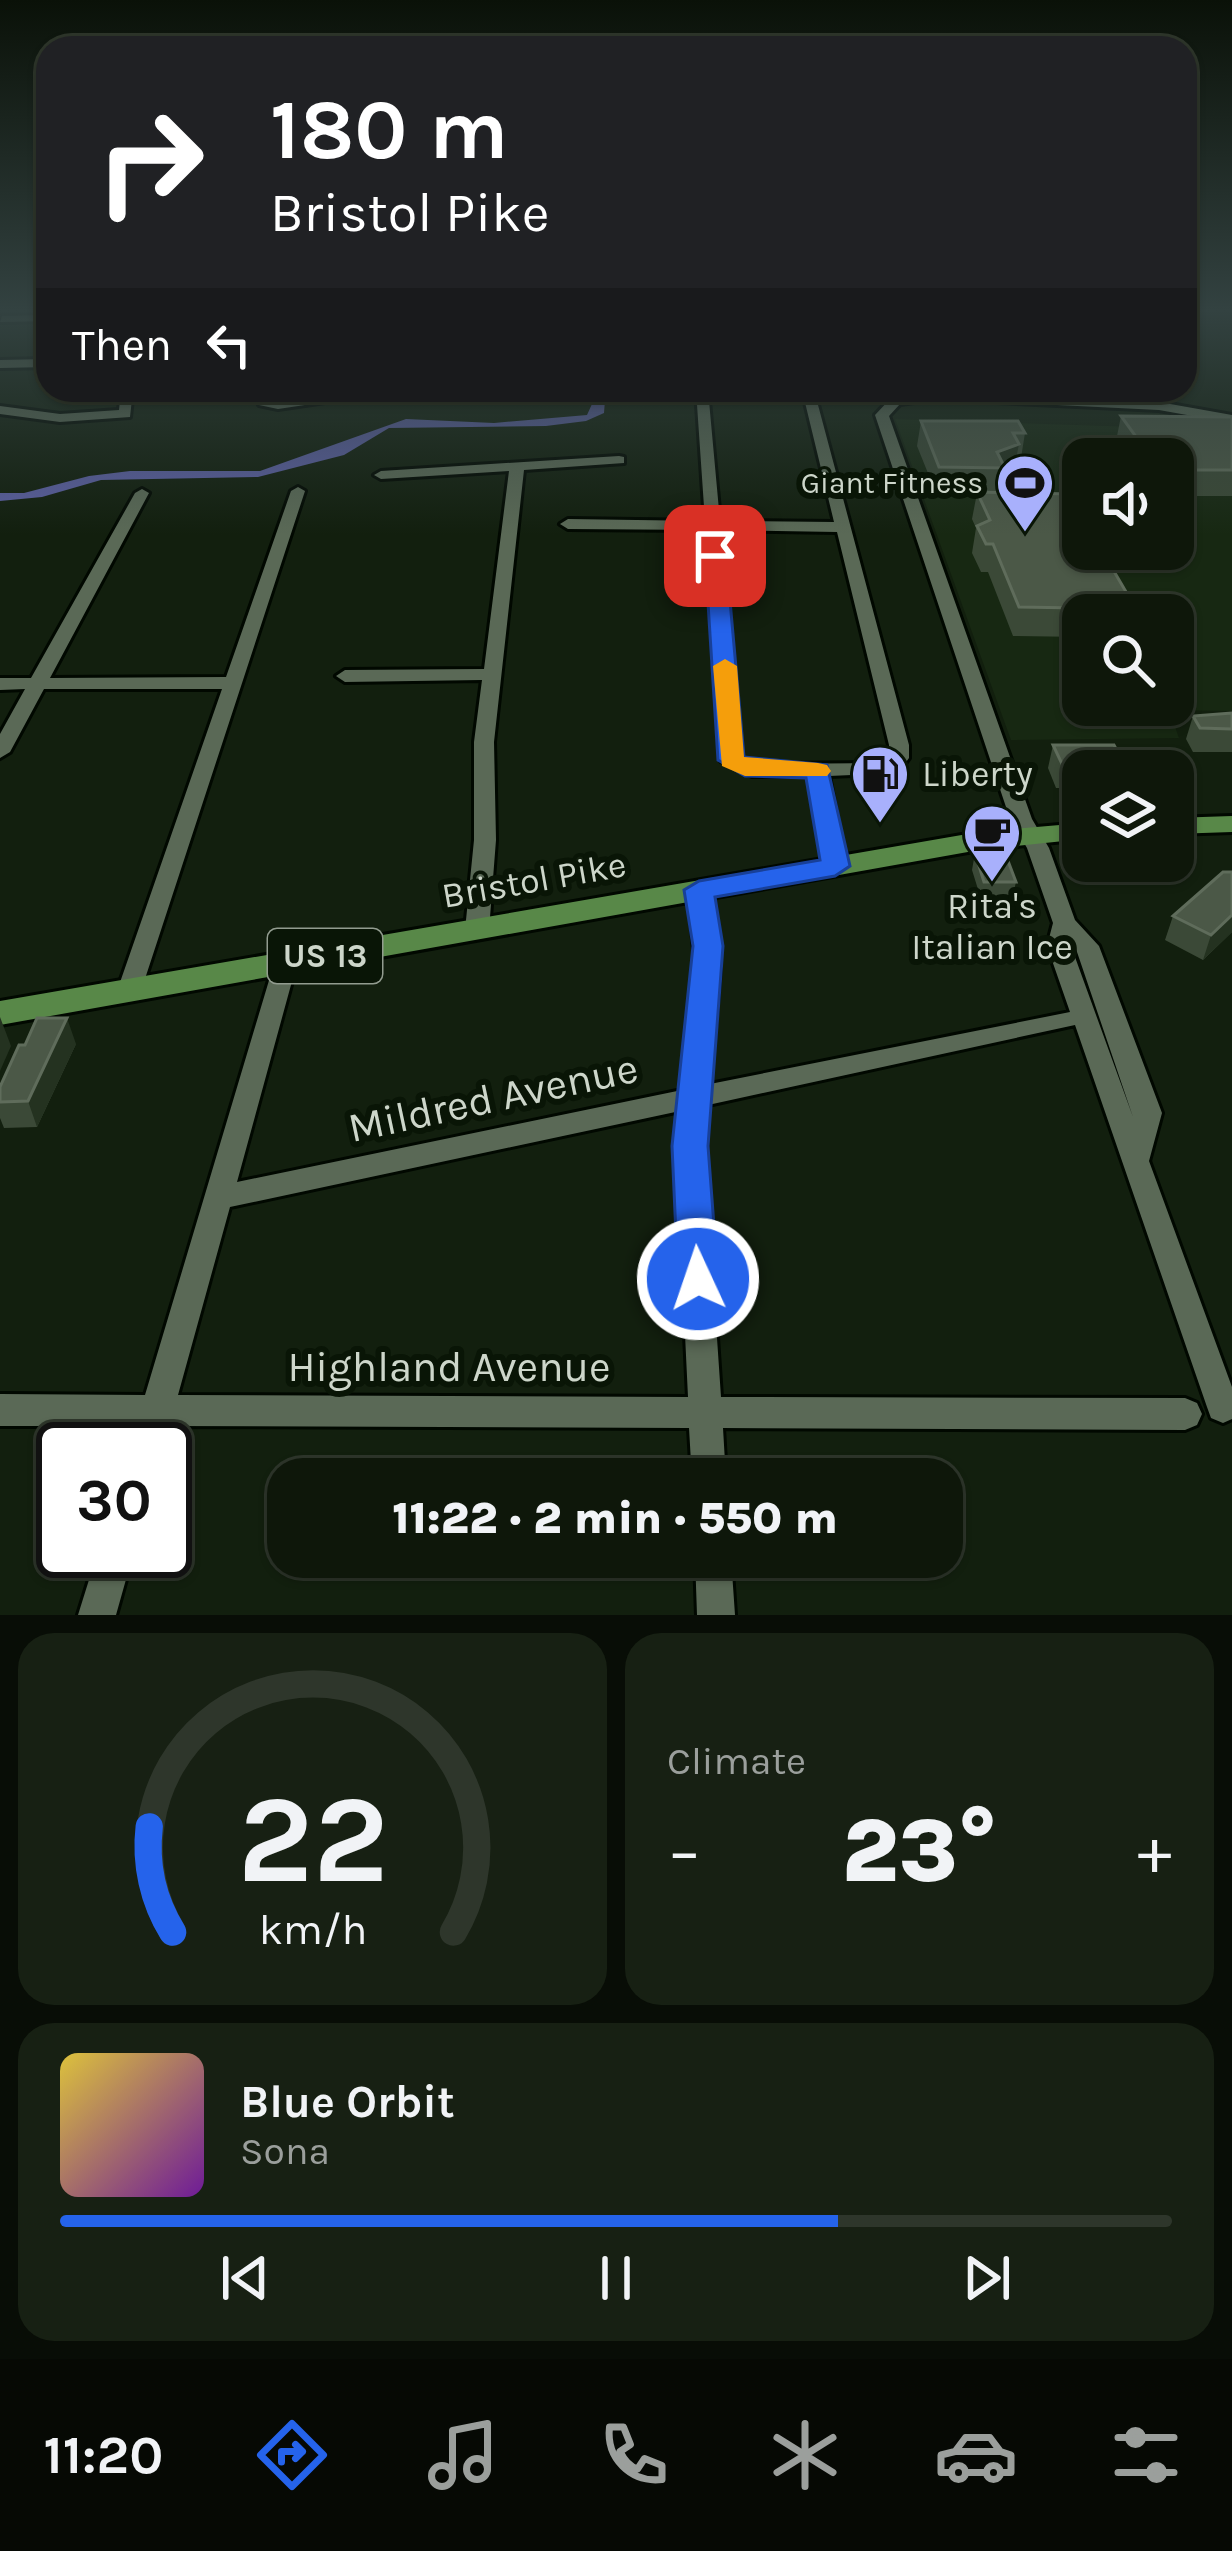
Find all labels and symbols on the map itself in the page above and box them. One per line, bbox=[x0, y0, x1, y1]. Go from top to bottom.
sports icon: Giant Fitness bbox=[994, 452, 1056, 534]
place label: Giant Fitness bbox=[801, 465, 983, 501]
pin bbox=[664, 505, 766, 607]
fuel station icon: Liberty bbox=[849, 743, 911, 825]
place label: Liberty bbox=[922, 753, 1033, 795]
cafe icon: Rita's Italian Ice bbox=[961, 802, 1023, 884]
street label: Bristol Pike bbox=[439, 843, 629, 917]
place label: Rita's Italian Ice bbox=[911, 885, 1073, 968]
road number: US 13 bbox=[268, 929, 382, 983]
street label: Mildred Avenue bbox=[344, 1043, 642, 1153]
position arrow bbox=[635, 1216, 761, 1342]
street label: Highland Avenue bbox=[288, 1342, 610, 1392]
speed limit sign: 30 bbox=[36, 1422, 192, 1578]

